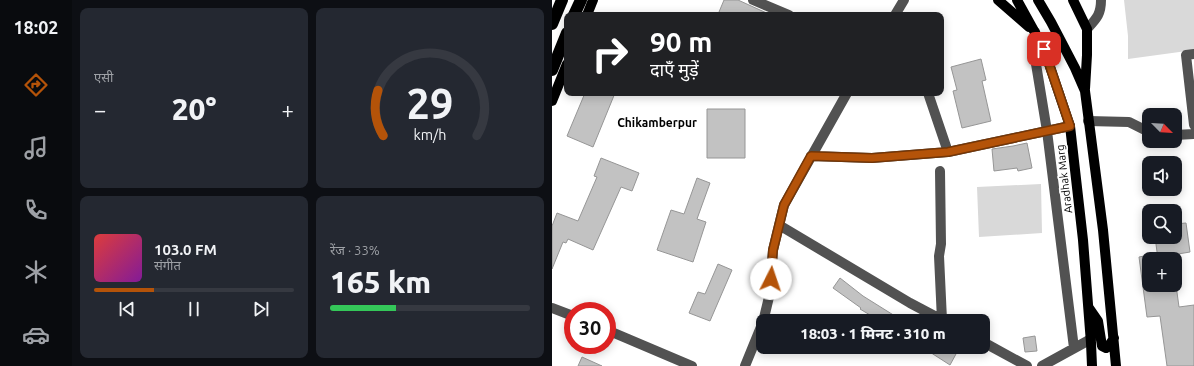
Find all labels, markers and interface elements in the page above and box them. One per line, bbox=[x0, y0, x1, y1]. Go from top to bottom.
text: 18:02 bbox=[13, 17, 59, 37]
text: 90 m bbox=[650, 26, 712, 57]
icon: right bbox=[584, 28, 636, 80]
pin bbox=[1027, 32, 1061, 66]
icon: arrive bbox=[1033, 38, 1055, 60]
text: दाएँ मुड़ें bbox=[650, 59, 699, 79]
text: एसी bbox=[94, 70, 113, 84]
icon: directions bbox=[22, 71, 50, 99]
text: 29 bbox=[407, 80, 453, 127]
text: 20° bbox=[172, 92, 216, 126]
text: − bbox=[94, 97, 106, 122]
text: + bbox=[282, 97, 294, 122]
north arrow bbox=[1142, 108, 1182, 148]
map controls bbox=[1142, 108, 1182, 292]
district label: Chikamberpur bbox=[617, 116, 697, 129]
text: km/h bbox=[414, 127, 446, 143]
icon: music bbox=[22, 134, 50, 162]
street label: Aradhak Marg bbox=[1054, 144, 1074, 214]
button: sound bbox=[1142, 156, 1182, 196]
icon: phone bbox=[22, 196, 50, 224]
button: search bbox=[1142, 204, 1182, 244]
text: 103.0 FM bbox=[154, 241, 217, 258]
text: रेंज · 33% bbox=[330, 243, 380, 257]
button: + bbox=[1142, 252, 1182, 292]
icon: climate bbox=[22, 258, 50, 286]
text: संगीत bbox=[154, 258, 181, 272]
position arrow bbox=[750, 258, 792, 300]
text: 165 km bbox=[330, 265, 431, 299]
icon: previous bbox=[116, 298, 138, 320]
icon: pause bbox=[183, 298, 205, 320]
icon: next bbox=[250, 298, 272, 320]
speed limit sign: 30 bbox=[564, 302, 616, 354]
icon: car bbox=[22, 321, 50, 349]
text: 18:03 · 1 मिनट · 310 m bbox=[800, 325, 946, 342]

